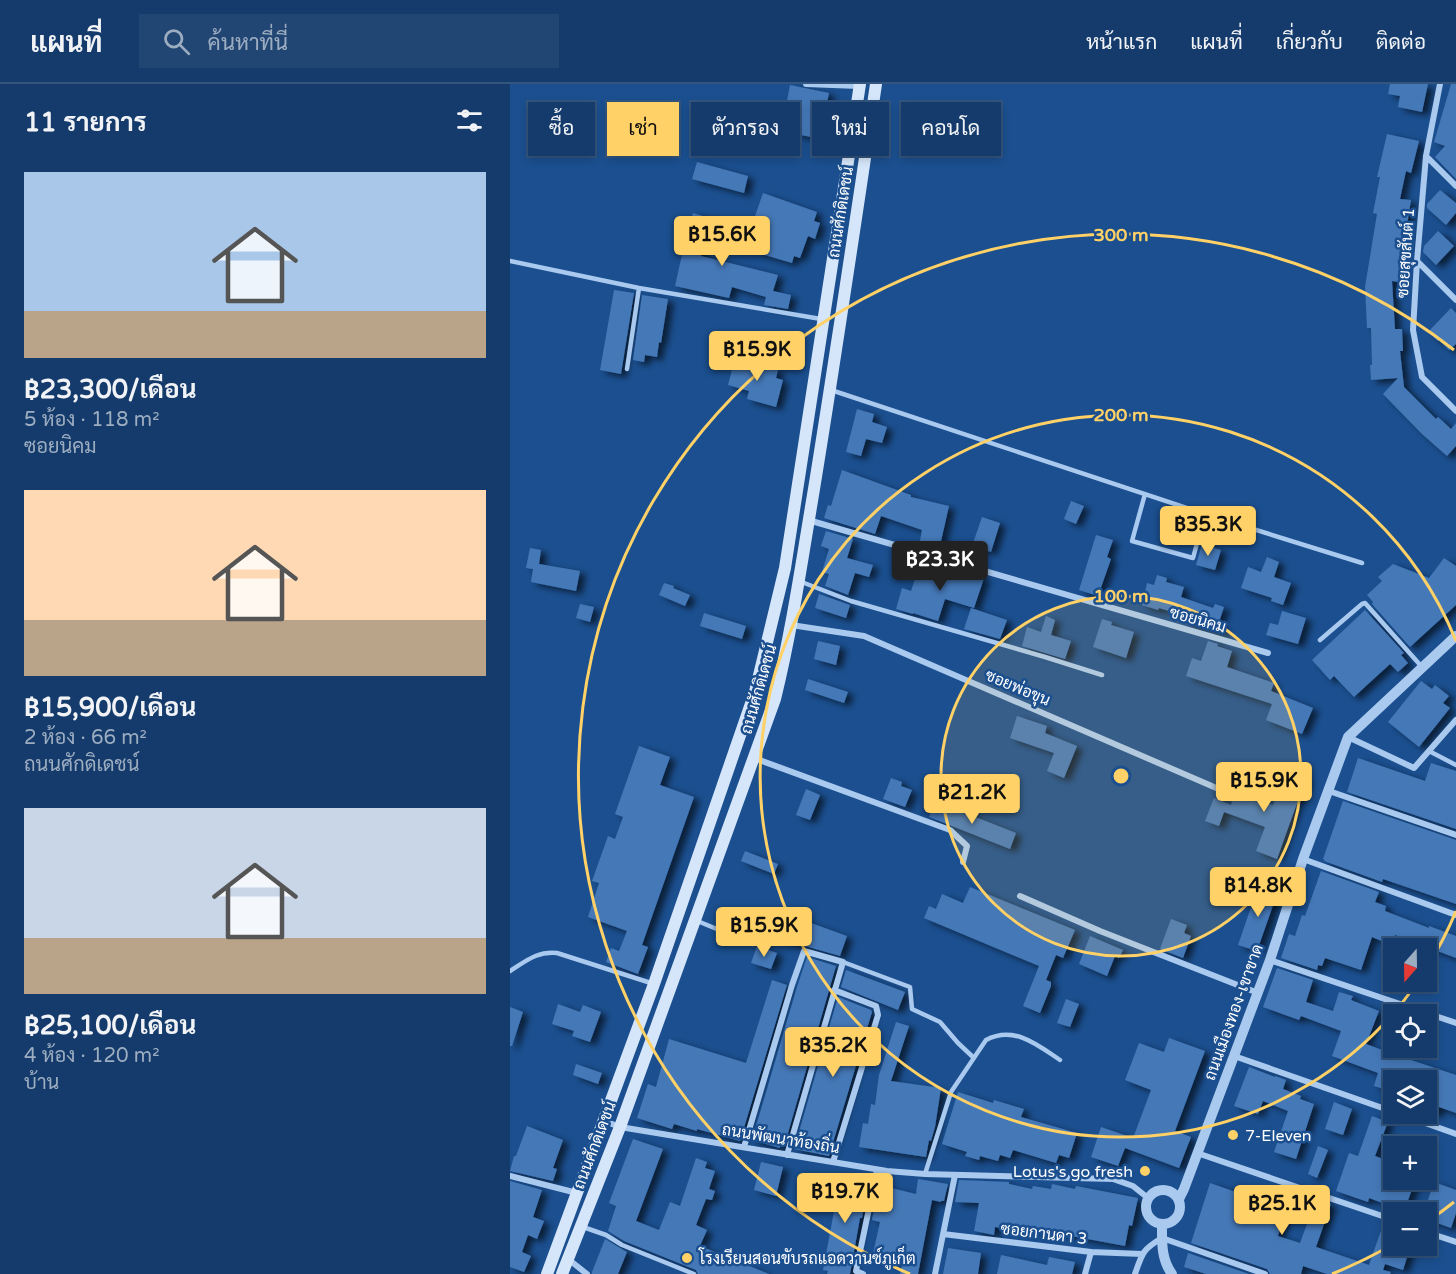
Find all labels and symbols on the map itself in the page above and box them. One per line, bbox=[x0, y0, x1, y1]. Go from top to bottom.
street label: ถนนศักดิเดชน์ bbox=[821, 165, 858, 259]
street label: ซอยสุขสันต์ 1 bbox=[1390, 207, 1420, 299]
pin: ฿15.6K bbox=[673, 216, 771, 267]
text: 300 m bbox=[1093, 224, 1149, 246]
pin: ฿15.9K bbox=[708, 331, 806, 382]
text: 200 m bbox=[1093, 404, 1149, 426]
pin: ฿35.3K bbox=[1159, 506, 1257, 557]
pin: ฿23.3K bbox=[891, 541, 989, 592]
text: 100 m bbox=[1093, 585, 1149, 607]
street label: ซอยนิคม bbox=[1167, 602, 1228, 638]
street label: ถนนศักดิเดชน์ bbox=[734, 641, 781, 736]
street label: ซอยพ่อขุน bbox=[982, 664, 1054, 712]
pin: ฿15.9K bbox=[1215, 762, 1313, 813]
centre of rings bbox=[1111, 766, 1131, 786]
pin: ฿21.2K bbox=[923, 774, 1021, 825]
pin: ฿14.8K bbox=[1209, 867, 1307, 918]
pin: ฿15.9K bbox=[715, 907, 813, 958]
north arrow bbox=[1383, 938, 1437, 992]
street label: ถนนเมืองทอง-เขาขาด bbox=[1199, 941, 1268, 1083]
pin: ฿35.2K bbox=[784, 1027, 882, 1078]
street label: ถนนศักดิเดชน์ bbox=[566, 1098, 621, 1192]
street label: ถนนพัฒนาท้องถิ่น bbox=[720, 1116, 842, 1158]
place label: 7-Eleven bbox=[1245, 1126, 1312, 1146]
marker: 7-Eleven bbox=[1226, 1128, 1240, 1142]
place label: Lotus's go fresh bbox=[1013, 1162, 1133, 1182]
marker: Lotus's go fresh bbox=[1138, 1164, 1152, 1178]
pin: ฿19.7K bbox=[796, 1173, 894, 1224]
pin: ฿25.1K bbox=[1233, 1185, 1331, 1236]
street label: ซอยกานดา 3 bbox=[999, 1219, 1088, 1249]
place label: โรงเรียนสอนขับรถแอดวานซ์ภูเก็ต bbox=[698, 1245, 916, 1270]
marker: โรงเรียนสอนขับรถแอดวานซ์ภูเก็ต bbox=[680, 1251, 694, 1265]

